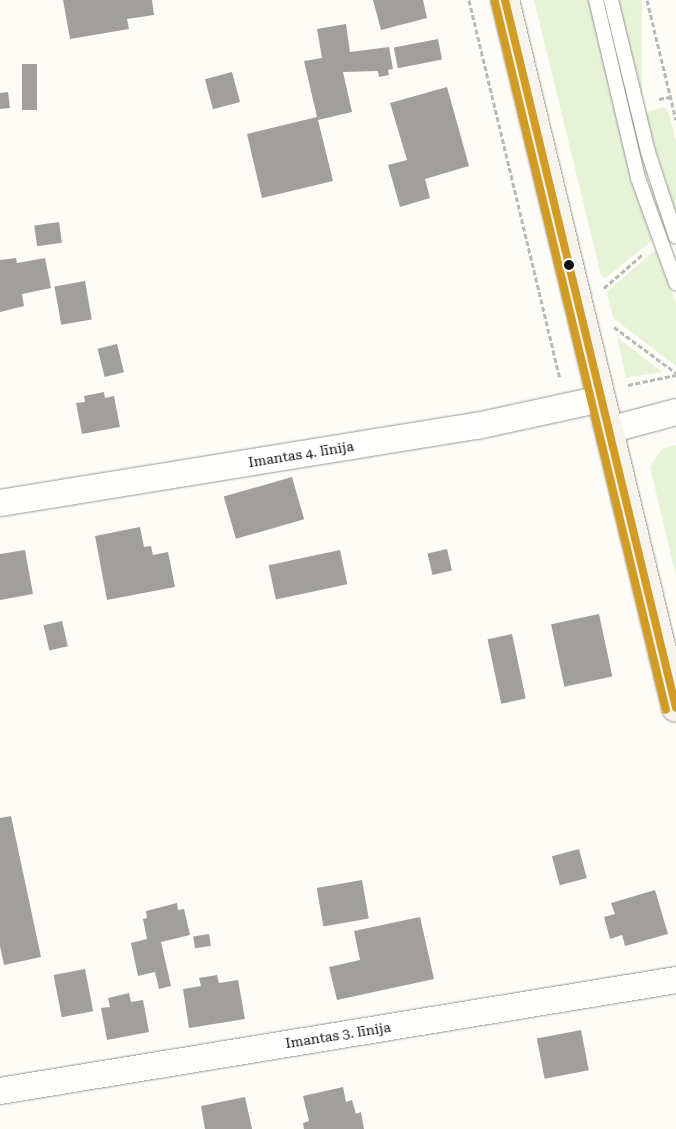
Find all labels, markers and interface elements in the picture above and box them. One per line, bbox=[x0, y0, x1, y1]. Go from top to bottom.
unlabelled marker bbox=[564, 260, 574, 270]
street label: Imantas 4. līnija bbox=[247, 437, 355, 471]
street label: Imantas 3. līnija bbox=[284, 1018, 392, 1052]

